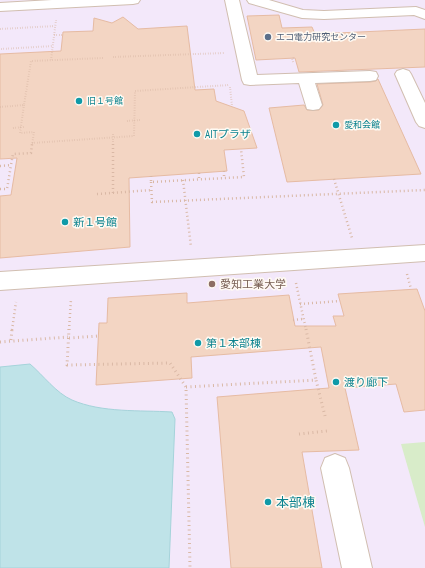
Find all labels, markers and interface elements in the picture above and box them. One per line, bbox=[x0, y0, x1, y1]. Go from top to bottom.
place label: エコ電力研究センター bbox=[276, 31, 366, 42]
marker: エコ電力研究センター bbox=[263, 32, 273, 42]
place label: 旧１号館 bbox=[87, 95, 123, 106]
marker: 旧１号館 bbox=[74, 96, 84, 106]
place label: 愛和会館 bbox=[344, 119, 380, 130]
marker: 愛和会館 bbox=[331, 120, 341, 130]
place label: AITプラザ bbox=[205, 127, 251, 141]
marker: AITプラザ bbox=[192, 129, 202, 139]
place label: 新１号館 bbox=[73, 215, 117, 229]
marker: 新１号館 bbox=[60, 217, 70, 227]
place label: 愛知工業大学 bbox=[220, 277, 286, 291]
marker: 愛知工業大学 bbox=[207, 279, 217, 289]
place label: 第１本部棟 bbox=[206, 336, 261, 350]
marker: 第１本部棟 bbox=[193, 338, 203, 348]
place label: 渡り廊下 bbox=[344, 375, 388, 389]
marker: 渡り廊下 bbox=[331, 377, 341, 387]
place label: 本部棟 bbox=[276, 494, 315, 511]
marker: 本部棟 bbox=[263, 497, 273, 507]

